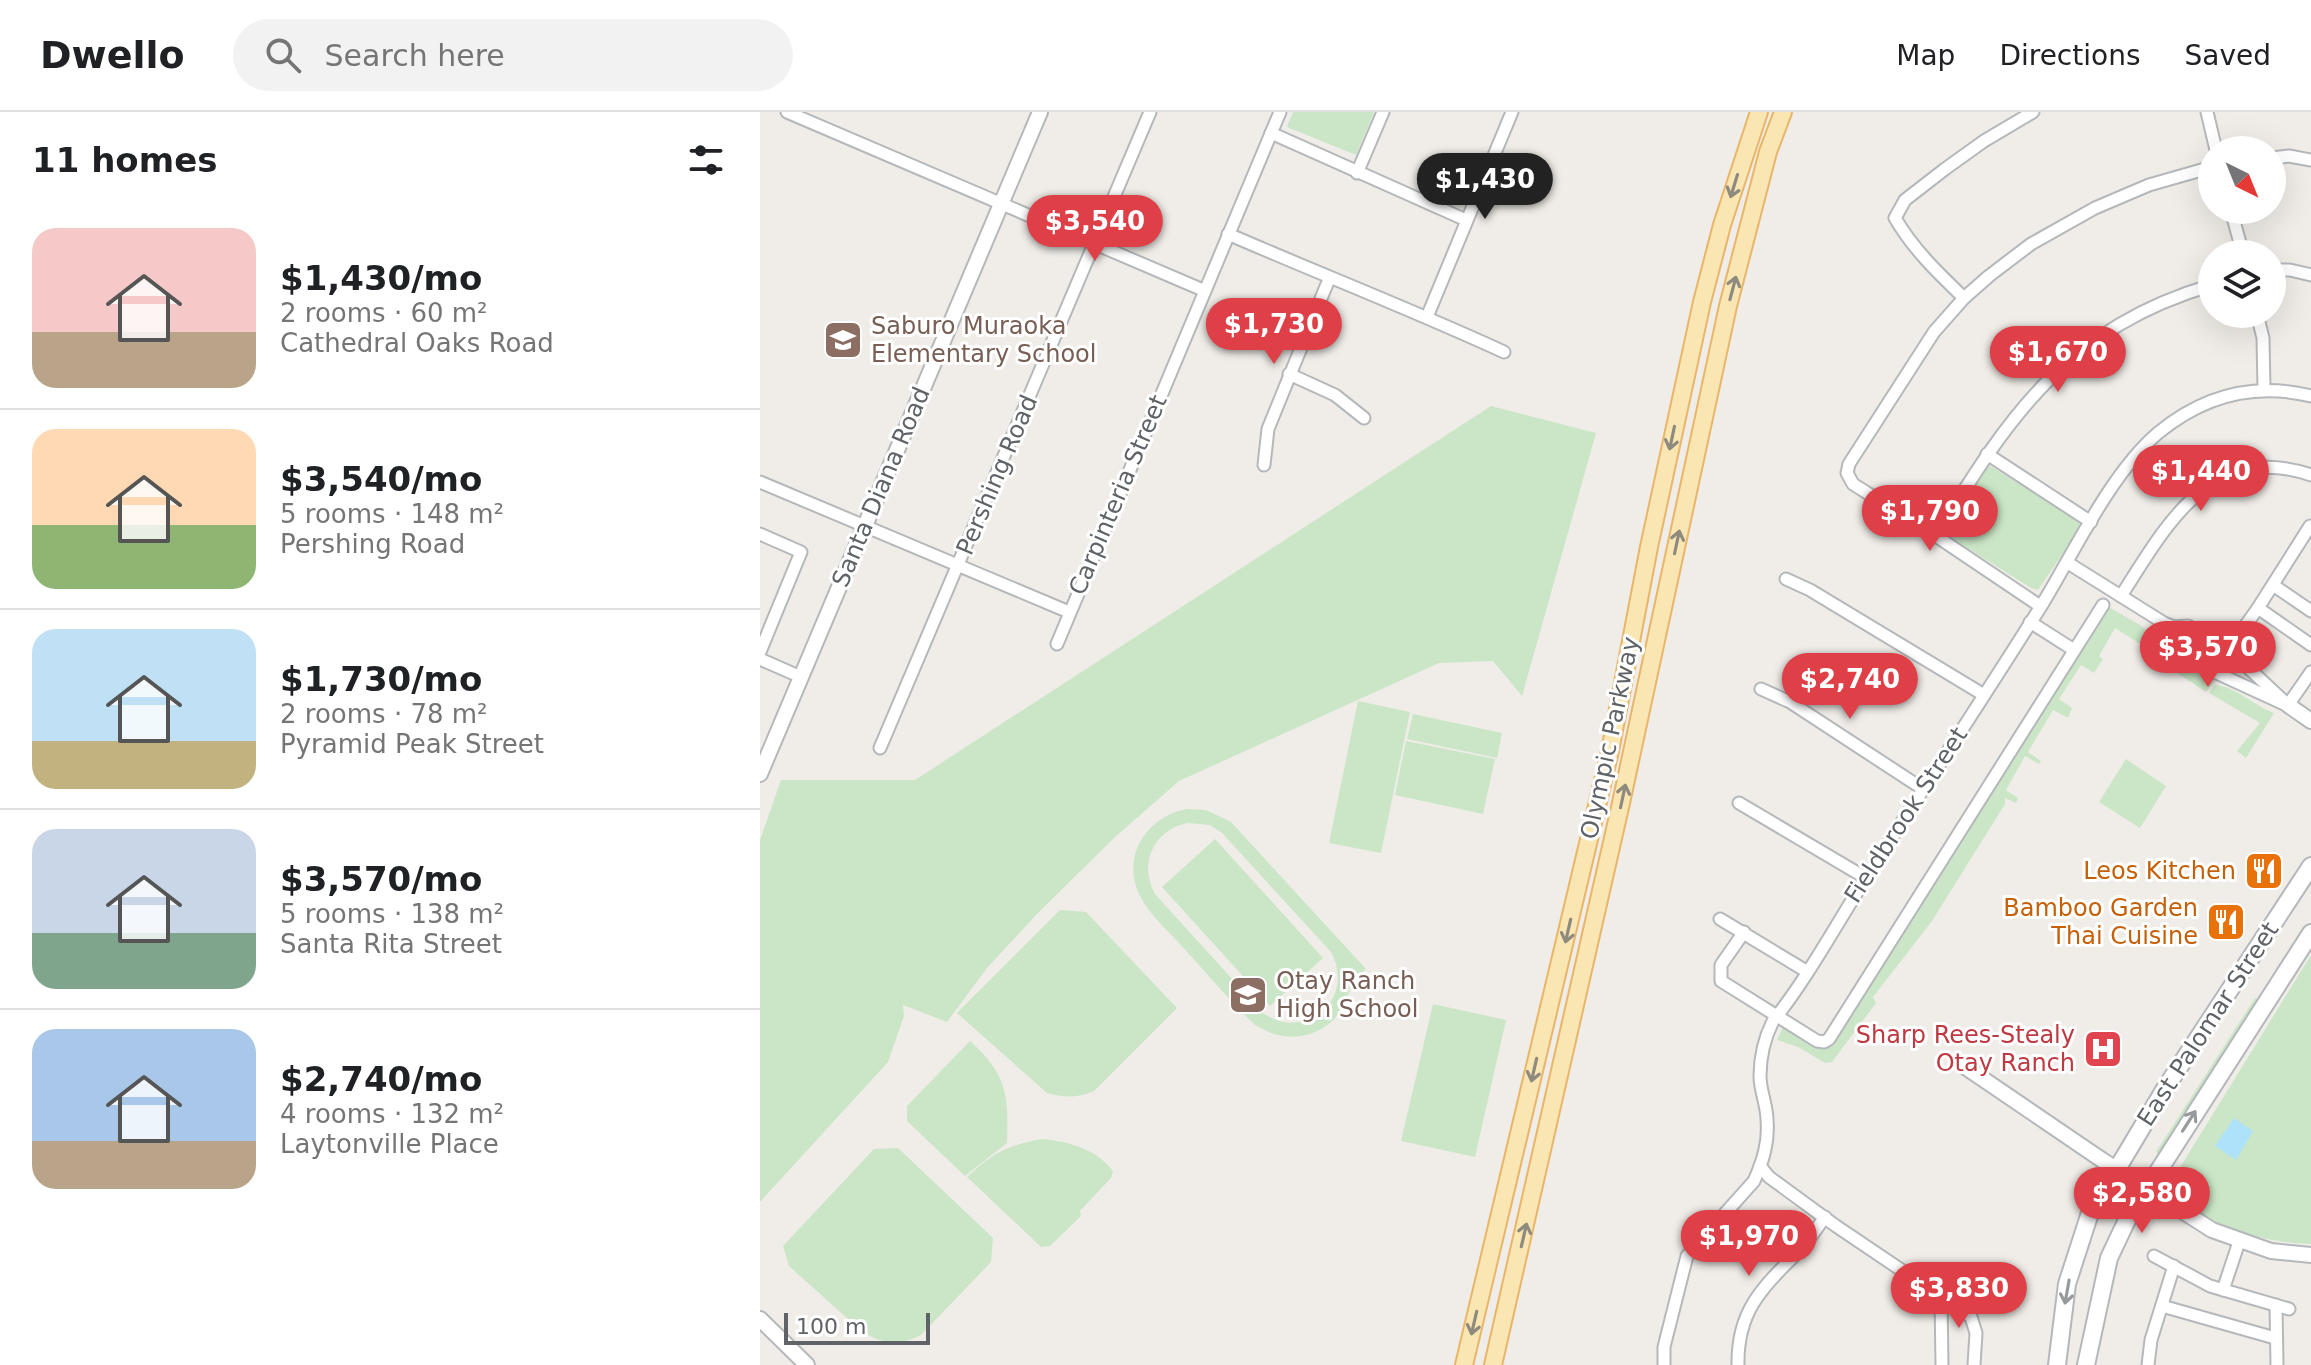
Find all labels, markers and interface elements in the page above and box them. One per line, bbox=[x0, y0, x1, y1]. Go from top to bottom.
search box bbox=[233, 19, 793, 91]
text: Dwello bbox=[40, 33, 185, 77]
icon: search bbox=[261, 33, 305, 77]
text: Search here bbox=[325, 38, 505, 73]
text: Map bbox=[1896, 39, 1955, 72]
text: Directions bbox=[1999, 39, 2140, 72]
text: Saved bbox=[2184, 39, 2271, 72]
north arrow bbox=[2198, 136, 2286, 224]
map controls bbox=[2198, 136, 2286, 328]
icon: filters bbox=[684, 138, 728, 182]
text: 11 homes bbox=[32, 140, 217, 180]
pin: $1,430 bbox=[1420, 153, 1550, 221]
text: $1,430 bbox=[1435, 164, 1535, 194]
one-way arrow bbox=[1726, 172, 1741, 198]
pin: $3,540 bbox=[1030, 195, 1160, 263]
text: $3,540 bbox=[1045, 206, 1145, 236]
button: layers bbox=[2198, 240, 2286, 328]
text: $1,430/mo bbox=[280, 258, 482, 298]
icon: home bbox=[96, 260, 192, 356]
one-way arrow bbox=[1727, 275, 1742, 301]
text: 2 rooms · 60 m² bbox=[280, 298, 488, 328]
pin: $1,730 bbox=[1209, 298, 1339, 366]
text: $1,730 bbox=[1224, 309, 1324, 339]
place label: Saburo Muraoka Elementary School bbox=[871, 312, 1096, 368]
school or university icon: Saburo Muraoka Elementary School bbox=[822, 319, 864, 361]
pin: $1,670 bbox=[1993, 326, 2123, 394]
text: Cathedral Oaks Road bbox=[280, 328, 554, 358]
text: $1,670 bbox=[2008, 337, 2108, 367]
street label: Santa Diana Road bbox=[826, 383, 936, 591]
street label: Pershing Road bbox=[951, 391, 1043, 559]
street label: Carpinteria Street bbox=[1063, 391, 1173, 599]
one-way arrow bbox=[1664, 425, 1679, 451]
pin: $1,440 bbox=[2136, 445, 2266, 513]
text: $1,440 bbox=[2151, 456, 2251, 486]
text: $3,540/mo bbox=[280, 459, 482, 499]
icon: home bbox=[96, 461, 192, 557]
pin: $1,790 bbox=[1865, 485, 1995, 553]
text: $1,790 bbox=[1880, 496, 1980, 526]
text: 5 rooms · 148 m² bbox=[280, 499, 504, 529]
text: Pershing Road bbox=[280, 529, 465, 559]
one-way arrow bbox=[1670, 529, 1685, 555]
pin: $3,570 bbox=[2143, 621, 2273, 689]
text: $3,570 bbox=[2158, 632, 2258, 662]
street label: Olympic Parkway bbox=[1575, 634, 1645, 842]
pin: $2,740 bbox=[1785, 653, 1915, 721]
text: $1,730/mo bbox=[280, 659, 482, 699]
icon: home bbox=[96, 661, 192, 757]
text: $2,740 bbox=[1800, 664, 1900, 694]
text: 2 rooms · 78 m² bbox=[280, 699, 488, 729]
street label: Fieldbrook Street bbox=[1839, 722, 1973, 908]
text: Pyramid Peak Street bbox=[280, 729, 544, 759]
one-way arrow bbox=[1616, 784, 1631, 809]
restaurant icon: Leos Kitchen bbox=[2243, 850, 2285, 892]
place label: Leos Kitchen bbox=[2083, 857, 2236, 885]
text: $3,570/mo bbox=[280, 859, 482, 899]
icon: home bbox=[96, 861, 192, 957]
place label: Bamboo Garden Thai Cuisine bbox=[2003, 894, 2198, 950]
text: 5 rooms · 138 m² bbox=[280, 899, 504, 929]
restaurant icon: Bamboo Garden Thai Cuisine bbox=[2205, 901, 2247, 943]
one-way arrow bbox=[1559, 917, 1574, 943]
street label: East Palomar Street bbox=[2132, 917, 2284, 1131]
text: Santa Rita Street bbox=[280, 929, 502, 959]
place label: Otay Ranch High School bbox=[1276, 967, 1418, 1023]
school or university icon: Otay Ranch High School bbox=[1227, 974, 1269, 1016]
place label: Sharp Rees-Stealy Otay Ranch bbox=[1856, 1021, 2075, 1077]
hospital icon: Sharp Rees-Stealy Otay Ranch bbox=[2082, 1028, 2124, 1070]
one-way arrow bbox=[1526, 1057, 1541, 1082]
text: $2,740/mo bbox=[280, 1059, 482, 1099]
icon: home bbox=[96, 1061, 192, 1157]
text: 4 rooms · 132 m² bbox=[280, 1099, 504, 1129]
one-way arrow bbox=[2180, 1111, 2197, 1133]
text: Laytonville Place bbox=[280, 1129, 499, 1159]
pin: $2,580 bbox=[2077, 1167, 2207, 1235]
text: $2,580 bbox=[2092, 1178, 2192, 1208]
pin: $1,970 bbox=[1684, 1210, 1814, 1278]
text: $1,970 bbox=[1699, 1221, 1799, 1251]
one-way arrow bbox=[1517, 1222, 1532, 1248]
pin: $3,830 bbox=[1894, 1262, 2024, 1330]
text: $3,830 bbox=[1909, 1273, 2009, 1303]
one-way arrow bbox=[2058, 1278, 2073, 1304]
scale bar bbox=[784, 1309, 930, 1345]
one-way arrow bbox=[1466, 1309, 1481, 1335]
text: 100 m bbox=[796, 1314, 866, 1339]

